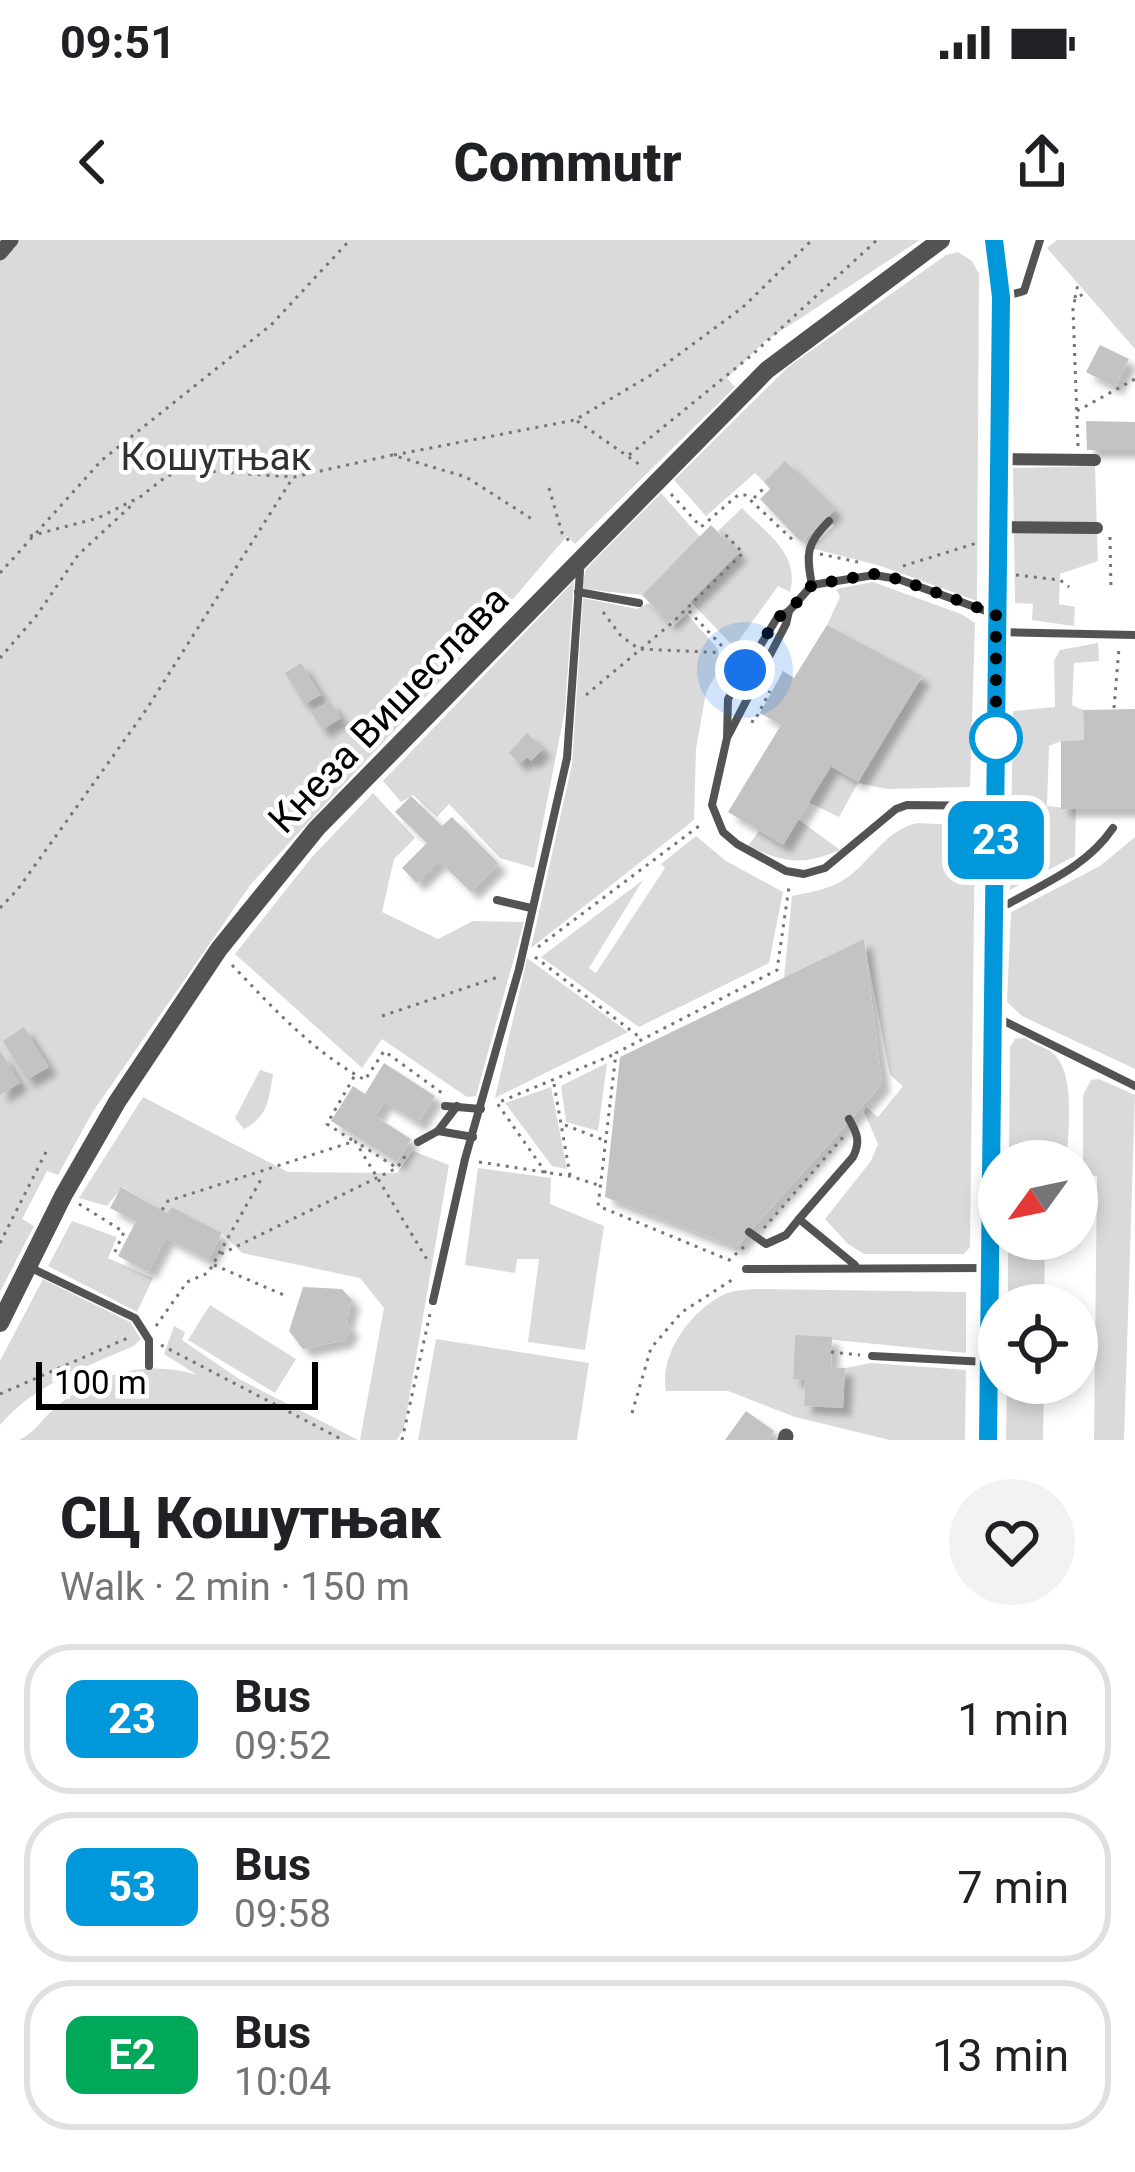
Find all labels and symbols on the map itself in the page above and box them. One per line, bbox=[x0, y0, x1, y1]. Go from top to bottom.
park label: Кошутњак bbox=[120, 434, 312, 480]
street label: Кнеза Вишеслава bbox=[259, 577, 518, 843]
your location bbox=[715, 640, 775, 700]
unlabelled marker bbox=[971, 713, 1021, 763]
line badge: 23 bbox=[942, 801, 1050, 879]
north arrow bbox=[978, 1140, 1098, 1260]
scale bar bbox=[36, 1356, 318, 1409]

